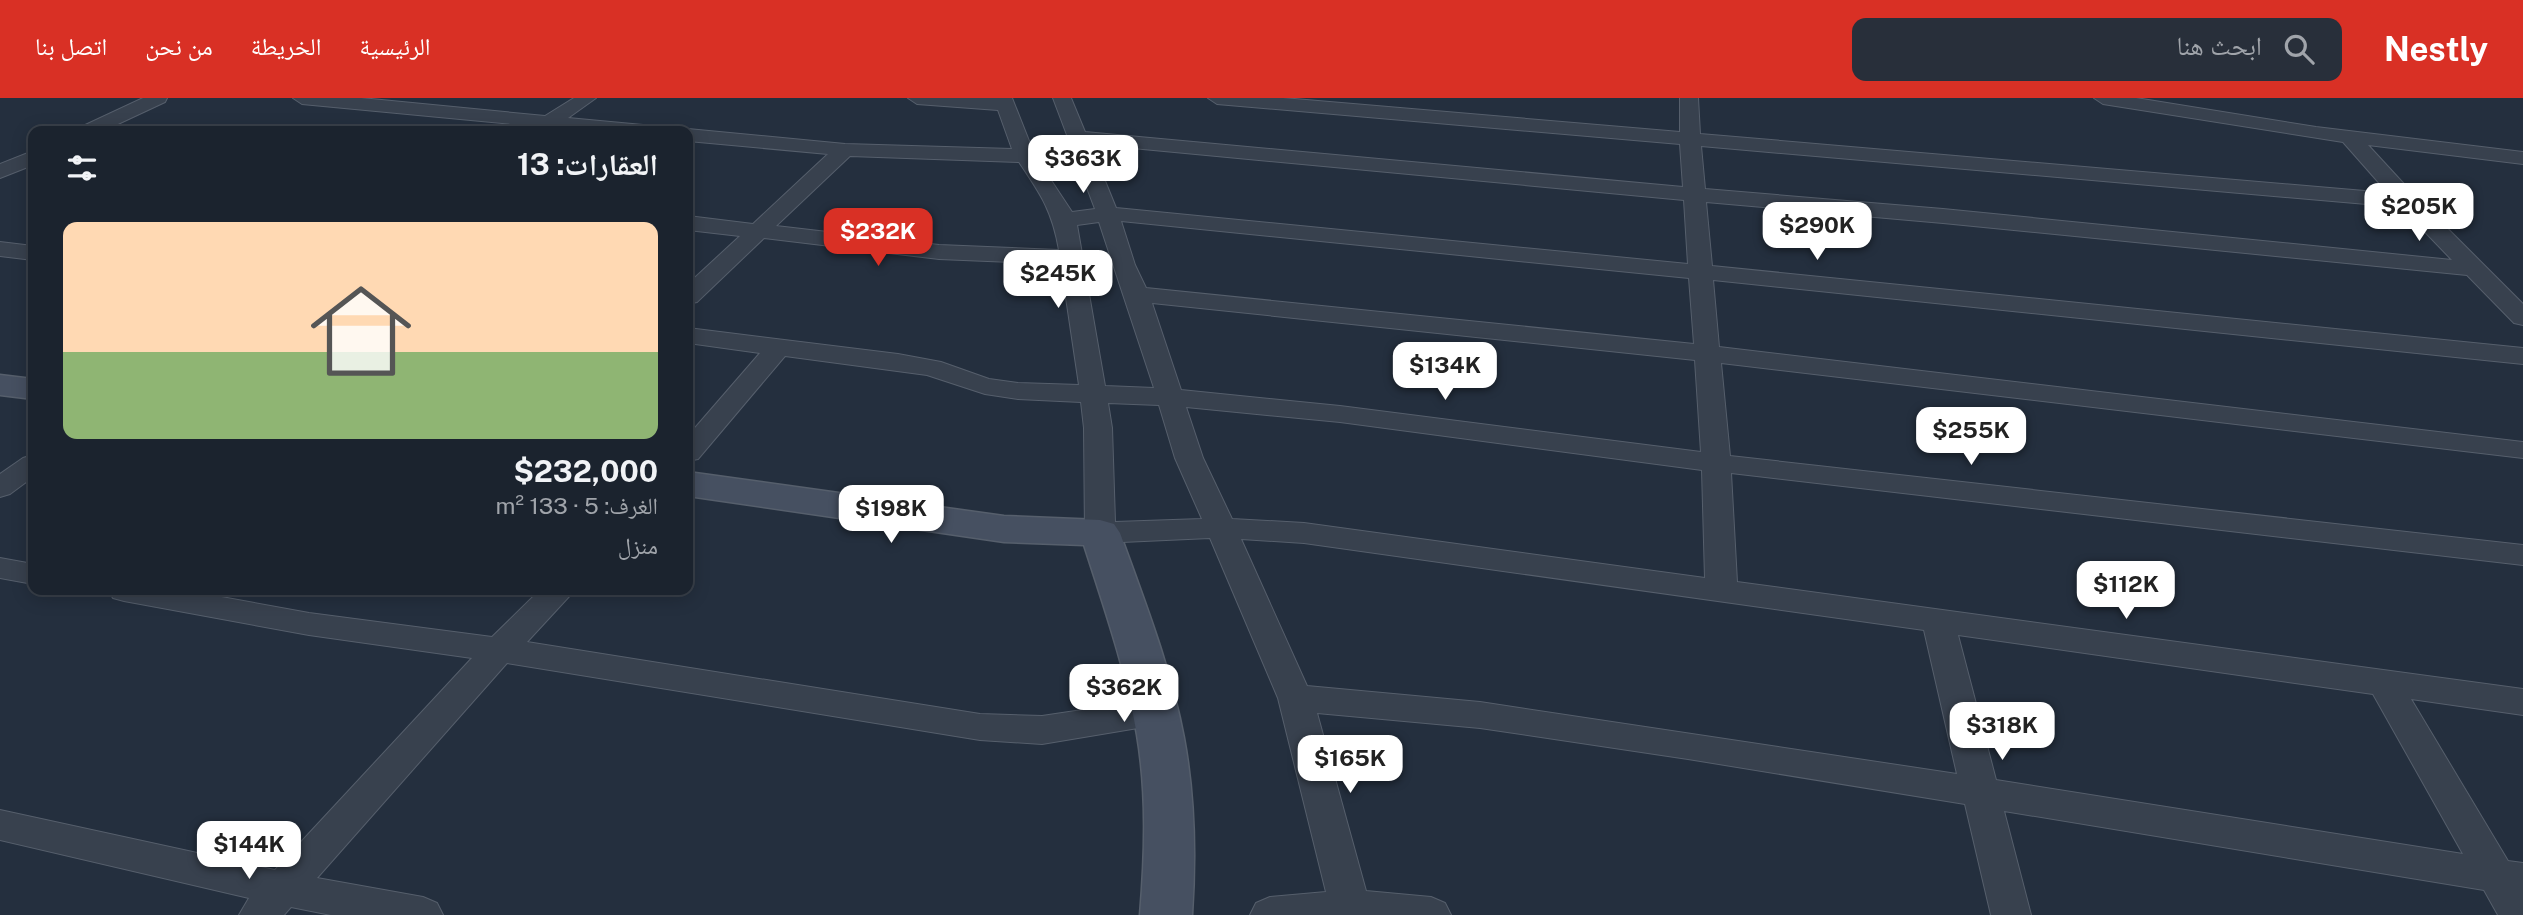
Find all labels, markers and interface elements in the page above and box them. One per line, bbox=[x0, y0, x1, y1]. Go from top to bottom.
search box bbox=[1852, 18, 2342, 81]
text: ابحث هنا bbox=[2176, 30, 2262, 61]
icon: search bbox=[2280, 30, 2318, 68]
text: Nestly bbox=[2384, 30, 2488, 68]
text: اتصل بنا bbox=[35, 32, 107, 60]
text: من نحن bbox=[145, 32, 213, 60]
text: الخريطة bbox=[251, 32, 321, 60]
text: الرئيسية bbox=[359, 32, 431, 60]
pin: $363K bbox=[1034, 136, 1132, 195]
text: $363K bbox=[1044, 144, 1122, 171]
text: العقارات: 13 bbox=[517, 146, 658, 182]
icon: filters bbox=[63, 149, 101, 187]
pin: $205K bbox=[2370, 184, 2468, 243]
text: $205K bbox=[2380, 192, 2458, 219]
pin: $290K bbox=[1768, 202, 1866, 262]
pin: $232K bbox=[829, 208, 927, 268]
text: $290K bbox=[1779, 211, 1855, 238]
text: $232K bbox=[840, 217, 916, 244]
pin: $245K bbox=[1009, 250, 1107, 310]
text: $245K bbox=[1019, 259, 1097, 286]
icon: home bbox=[298, 268, 424, 394]
pin: $134K bbox=[1396, 342, 1494, 402]
text: $134K bbox=[1409, 351, 1481, 378]
pin: $255K bbox=[1922, 408, 2020, 467]
text: $255K bbox=[1932, 416, 2010, 443]
text: $232,000 bbox=[513, 453, 658, 489]
pin: $198K bbox=[842, 486, 940, 545]
text: الغرف: 5 · 133 m² bbox=[496, 492, 658, 519]
text: $198K bbox=[855, 494, 927, 521]
text: منزل bbox=[618, 532, 658, 559]
pin: $112K bbox=[2077, 561, 2175, 621]
text: $112K bbox=[2093, 570, 2159, 597]
pin: $362K bbox=[1075, 664, 1173, 724]
text: $362K bbox=[1085, 673, 1163, 700]
pin: $318K bbox=[1953, 702, 2051, 762]
text: $318K bbox=[1966, 711, 2038, 738]
pin: $165K bbox=[1301, 736, 1399, 795]
text: $165K bbox=[1314, 744, 1386, 771]
pin: $144K bbox=[200, 822, 298, 881]
text: $144K bbox=[213, 830, 285, 857]

